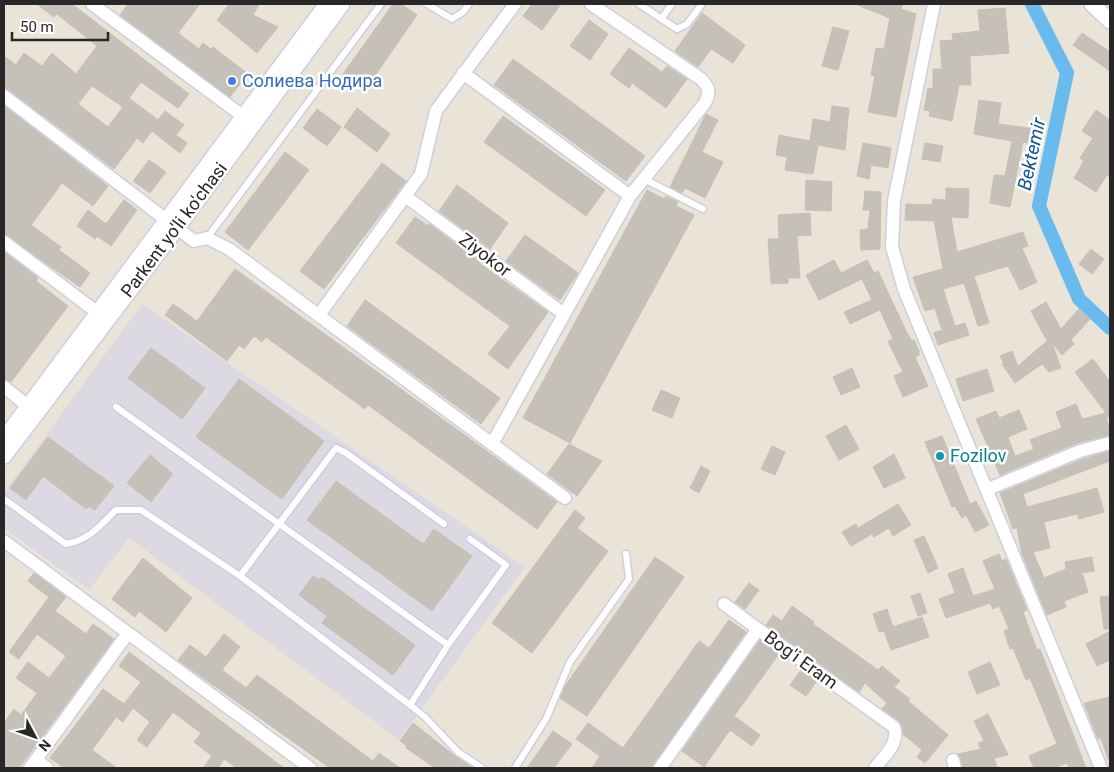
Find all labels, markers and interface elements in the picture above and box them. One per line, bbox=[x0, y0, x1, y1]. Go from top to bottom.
scale bar bbox=[12, 10, 109, 42]
text: 50 m bbox=[20, 18, 54, 36]
place label: Солиева Нодира bbox=[242, 70, 382, 91]
marker: Солиева Нодира bbox=[226, 75, 238, 87]
water label: Bektemir bbox=[1013, 115, 1051, 192]
street label: Parkent yo'li ko'chasi bbox=[116, 158, 231, 301]
street label: Ziyokor bbox=[455, 228, 515, 281]
place label: Fozilov bbox=[950, 445, 1007, 466]
marker: Fozilov bbox=[934, 450, 946, 462]
street label: Bog'i Eram bbox=[761, 626, 842, 693]
north arrow bbox=[10, 712, 60, 762]
text: N bbox=[36, 737, 54, 755]

